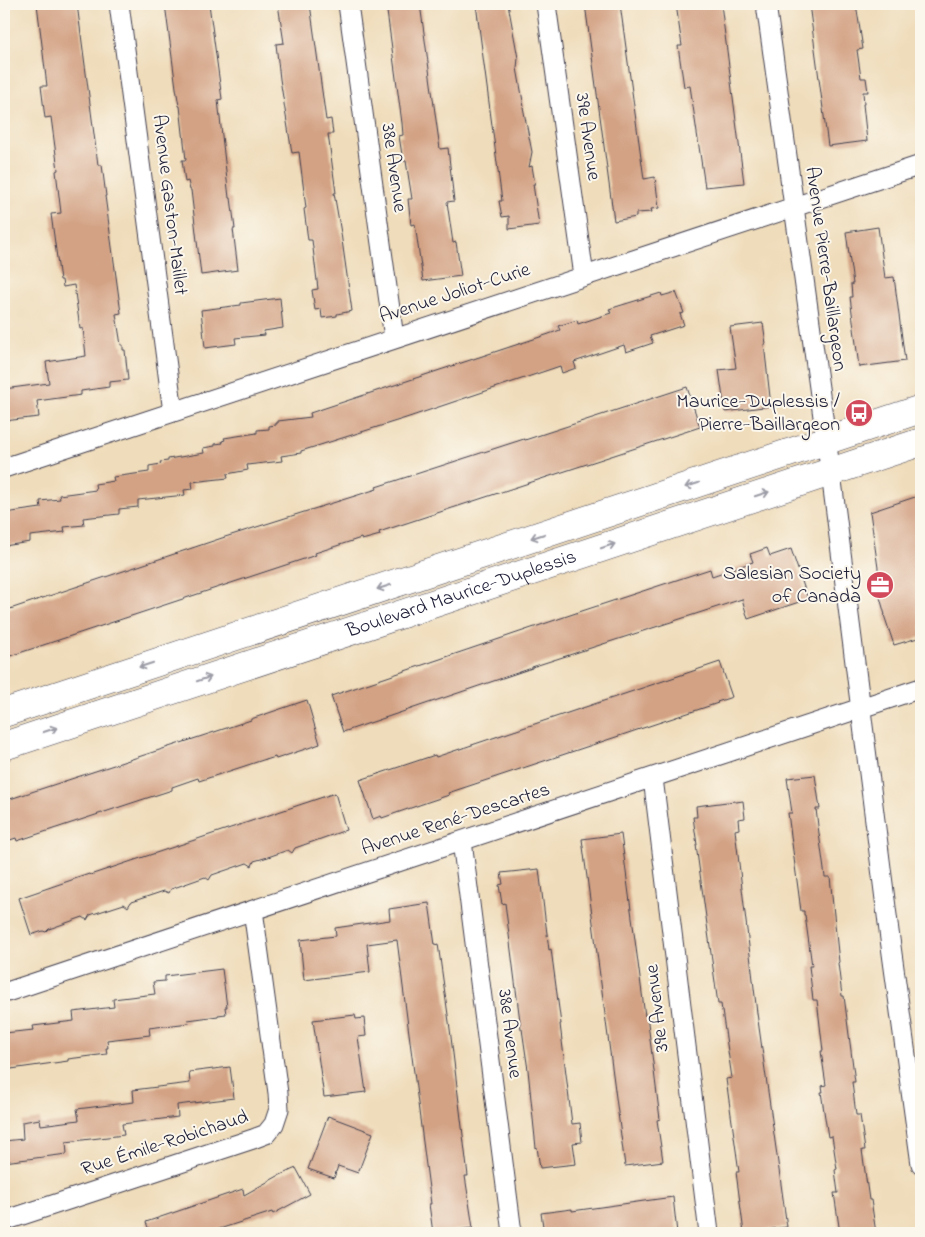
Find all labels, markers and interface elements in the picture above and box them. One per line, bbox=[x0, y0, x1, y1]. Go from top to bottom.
street label: 39e Avenue bbox=[567, 91, 607, 183]
street label: Avenue Gaston-Maillet bbox=[144, 113, 194, 297]
street label: 38e Avenue bbox=[372, 122, 414, 214]
street label: Avenue Pierre-Baillargeon bbox=[795, 165, 854, 373]
street label: Avenue Joliot-Curie bbox=[376, 256, 534, 332]
place label: Maurice-Duplessis / Pierre-Baillargeon bbox=[677, 388, 840, 441]
bus stop icon: Maurice-Duplessis / Pierre-Baillargeon bbox=[844, 398, 874, 428]
one-way arrow bbox=[685, 480, 701, 490]
one-way arrow bbox=[754, 489, 770, 499]
one-way arrow bbox=[530, 531, 546, 541]
one-way arrow bbox=[599, 540, 615, 550]
street label: Boulevard Maurice-Duplessis bbox=[342, 543, 580, 646]
place label: Salesian Society of Canada bbox=[723, 560, 861, 612]
office icon: Salesian Society of Canada bbox=[865, 570, 895, 600]
one-way arrow bbox=[376, 582, 392, 592]
one-way arrow bbox=[139, 661, 155, 671]
one-way arrow bbox=[196, 674, 212, 684]
one-way arrow bbox=[42, 725, 58, 735]
street label: Avenue René-Descartes bbox=[358, 776, 554, 864]
street label: 39e Avenue bbox=[638, 963, 678, 1053]
street label: 38e Avenue bbox=[489, 988, 529, 1080]
street label: Rue Émile-Robichaud bbox=[78, 1103, 252, 1185]

